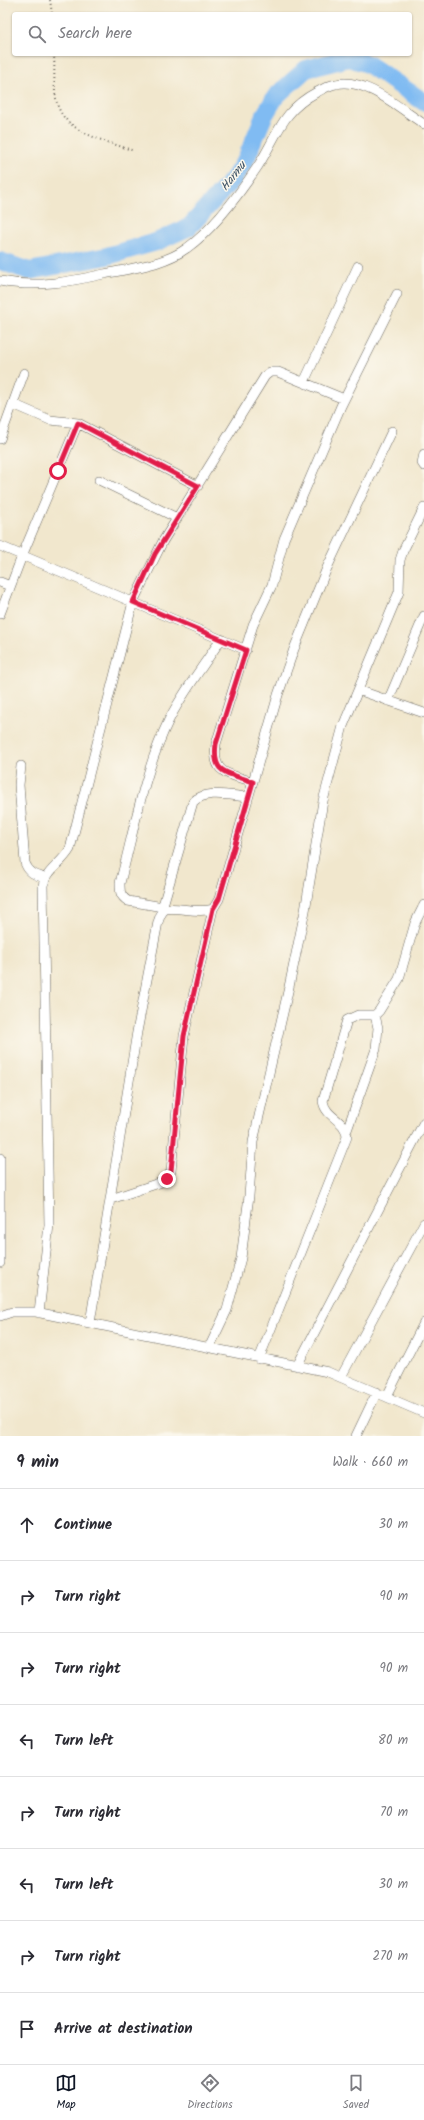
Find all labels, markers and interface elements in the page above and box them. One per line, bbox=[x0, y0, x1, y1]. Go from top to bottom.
search box bbox=[12, 12, 412, 56]
text: Search here bbox=[58, 22, 132, 46]
icon: search bbox=[26, 23, 48, 45]
water label: Harmu bbox=[216, 157, 252, 195]
route start bbox=[49, 462, 67, 480]
route end bbox=[158, 1170, 176, 1188]
text: 9 min bbox=[16, 1449, 59, 1476]
text: Walk · 660 m bbox=[332, 1452, 408, 1473]
text: Continue bbox=[54, 1513, 112, 1537]
icon: ahead bbox=[16, 1514, 38, 1536]
text: 30 m bbox=[379, 1514, 408, 1535]
text: Turn right bbox=[54, 1585, 121, 1609]
icon: right bbox=[16, 1586, 38, 1608]
text: 90 m bbox=[380, 1586, 408, 1607]
text: Turn right bbox=[54, 1657, 121, 1681]
icon: right bbox=[16, 1658, 38, 1680]
text: 90 m bbox=[380, 1658, 408, 1679]
text: Turn left bbox=[54, 1729, 114, 1753]
icon: left bbox=[16, 1730, 38, 1752]
text: 80 m bbox=[378, 1730, 408, 1751]
text: Turn right bbox=[54, 1801, 121, 1825]
icon: right bbox=[16, 1802, 38, 1824]
text: 70 m bbox=[380, 1802, 408, 1823]
text: Turn left bbox=[54, 1873, 114, 1897]
icon: left bbox=[16, 1874, 38, 1896]
text: 30 m bbox=[379, 1874, 408, 1895]
text: Turn right bbox=[54, 1945, 121, 1969]
icon: right bbox=[16, 1946, 38, 1968]
text: 270 m bbox=[372, 1946, 408, 1967]
text: Arrive at destination bbox=[54, 2017, 193, 2041]
icon: arrive bbox=[16, 2018, 38, 2040]
tab: Map bbox=[55, 2072, 77, 2114]
tab: Directions bbox=[187, 2072, 233, 2114]
tab: Saved bbox=[343, 2072, 369, 2114]

